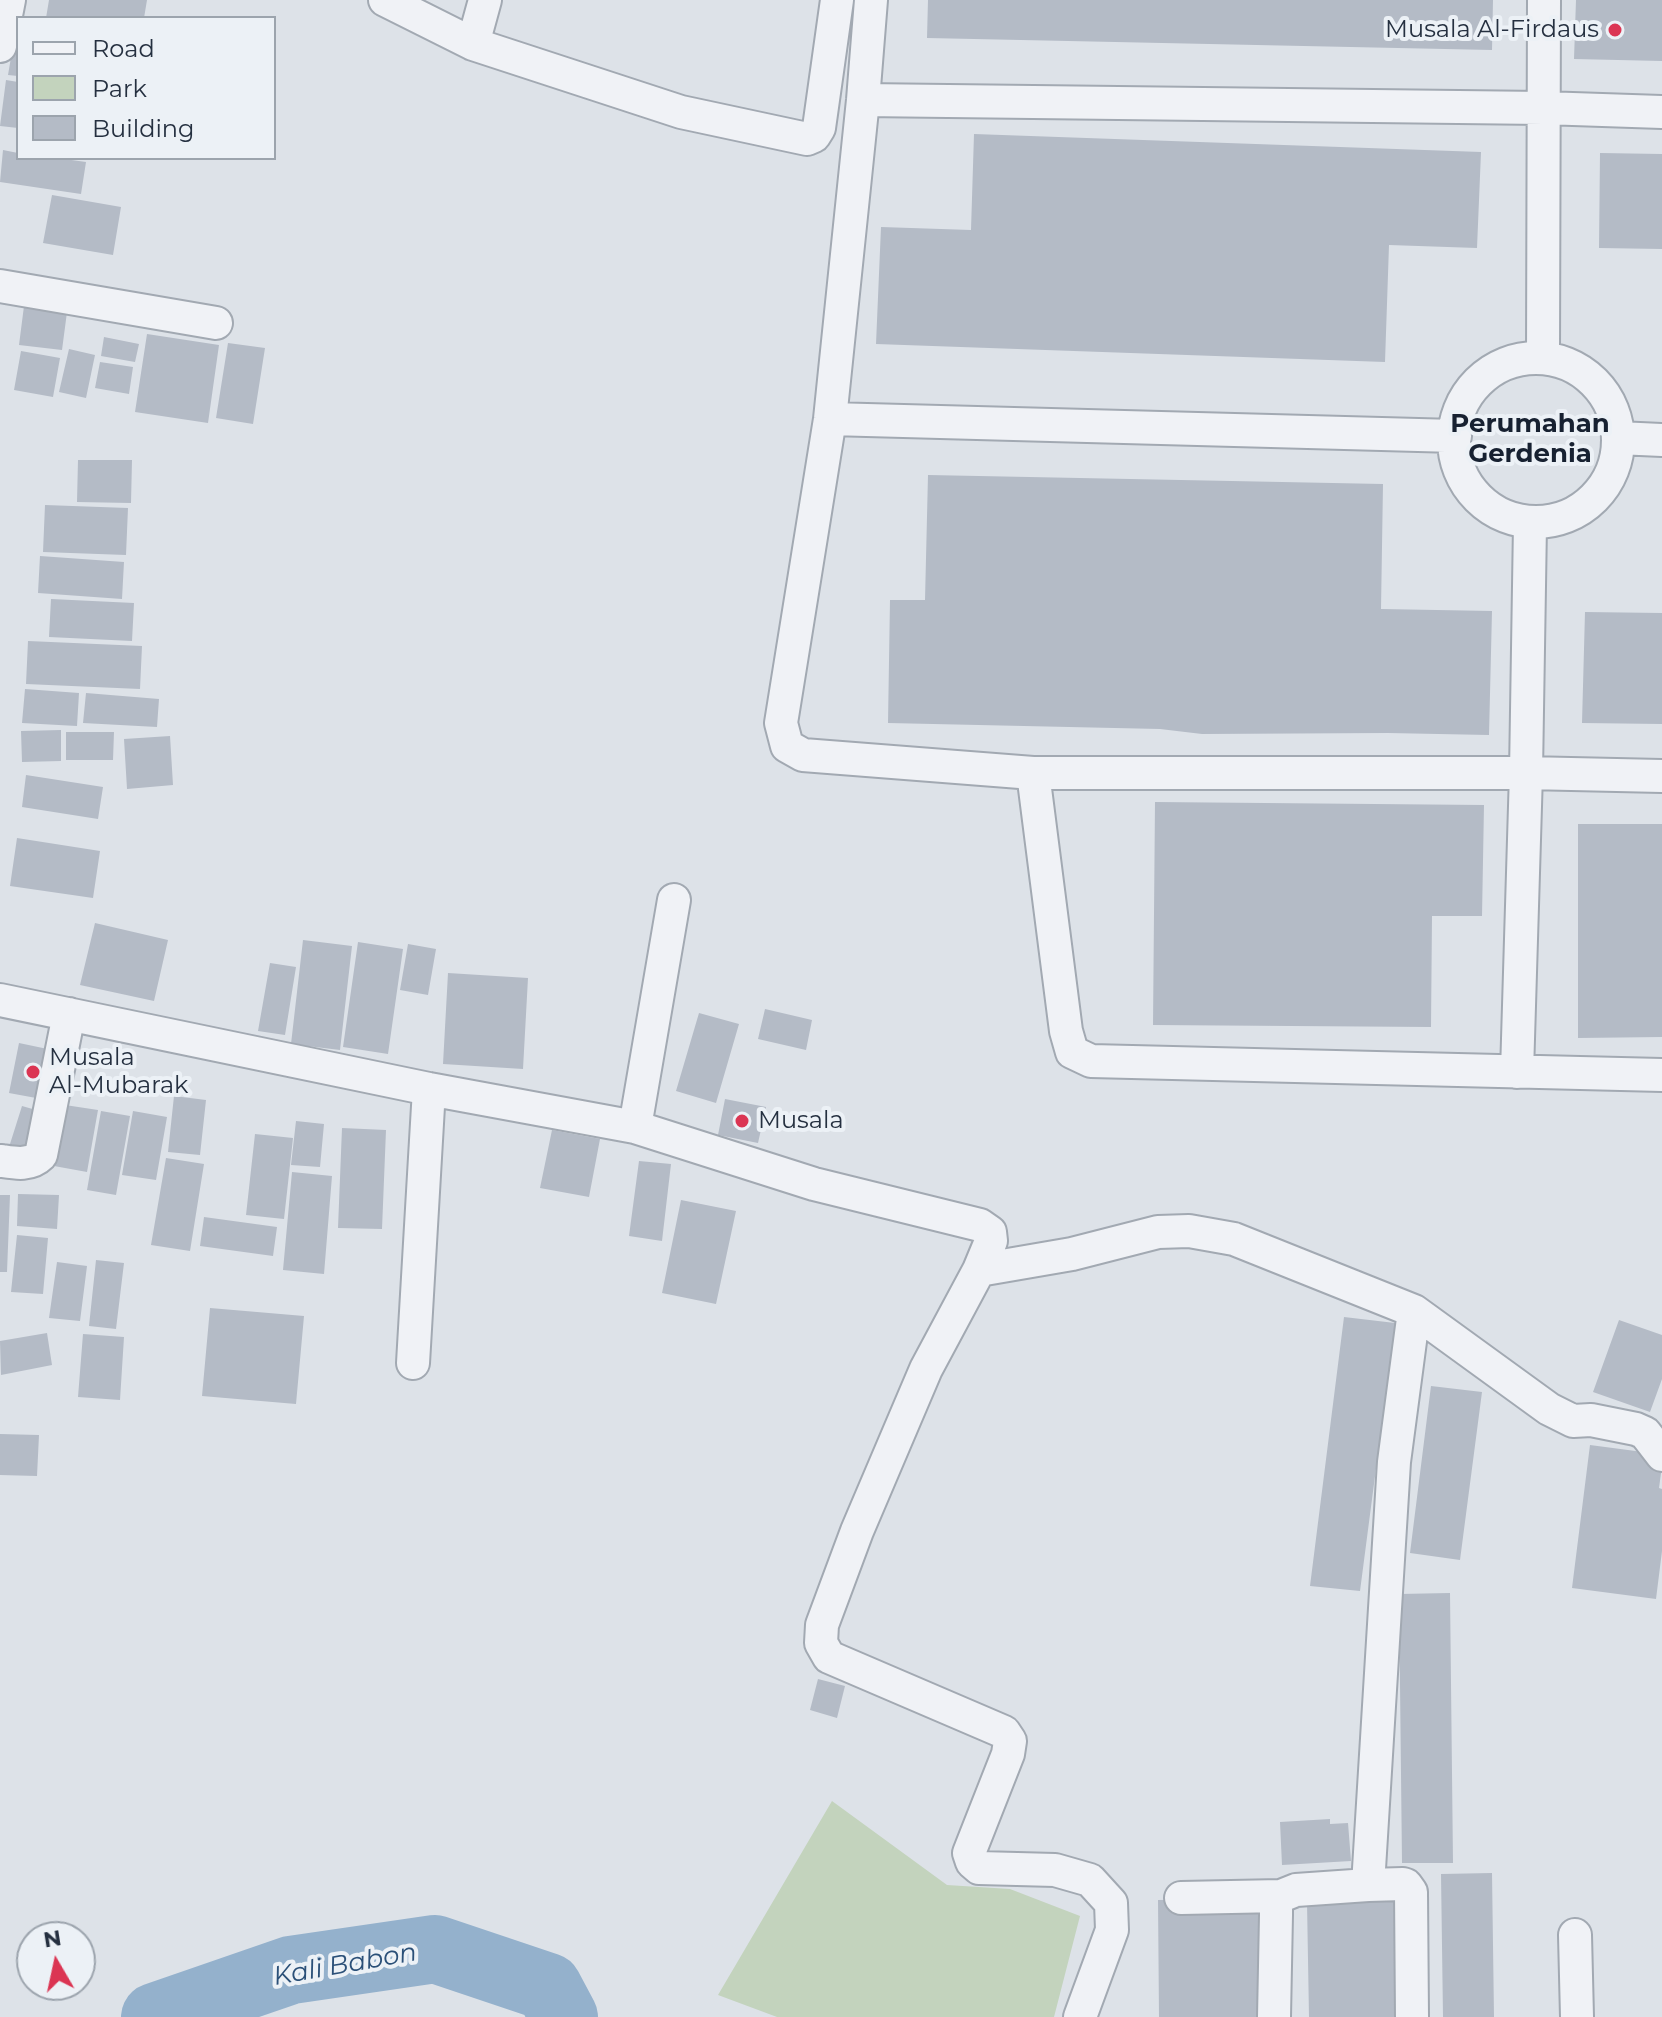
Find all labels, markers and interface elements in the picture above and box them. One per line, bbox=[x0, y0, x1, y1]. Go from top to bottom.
legend bbox=[16, 16, 276, 160]
place label: Musala Al-Firdaus bbox=[1385, 16, 1599, 44]
marker: Musala Al-Firdaus bbox=[1606, 21, 1624, 39]
text: Road bbox=[92, 34, 155, 63]
text: Park bbox=[92, 74, 147, 103]
text: Building bbox=[92, 114, 195, 143]
district label: Perumahan Gerdenia bbox=[1450, 408, 1610, 470]
place label: Musala Al-Mubarak bbox=[49, 1044, 188, 1100]
marker: Musala Al-Mubarak bbox=[24, 1063, 42, 1081]
place label: Musala bbox=[758, 1107, 844, 1135]
marker: Musala bbox=[733, 1112, 751, 1130]
north arrow bbox=[16, 1921, 96, 2001]
text: N bbox=[42, 1924, 63, 1954]
water label: Kali Babon bbox=[271, 1937, 419, 1993]

